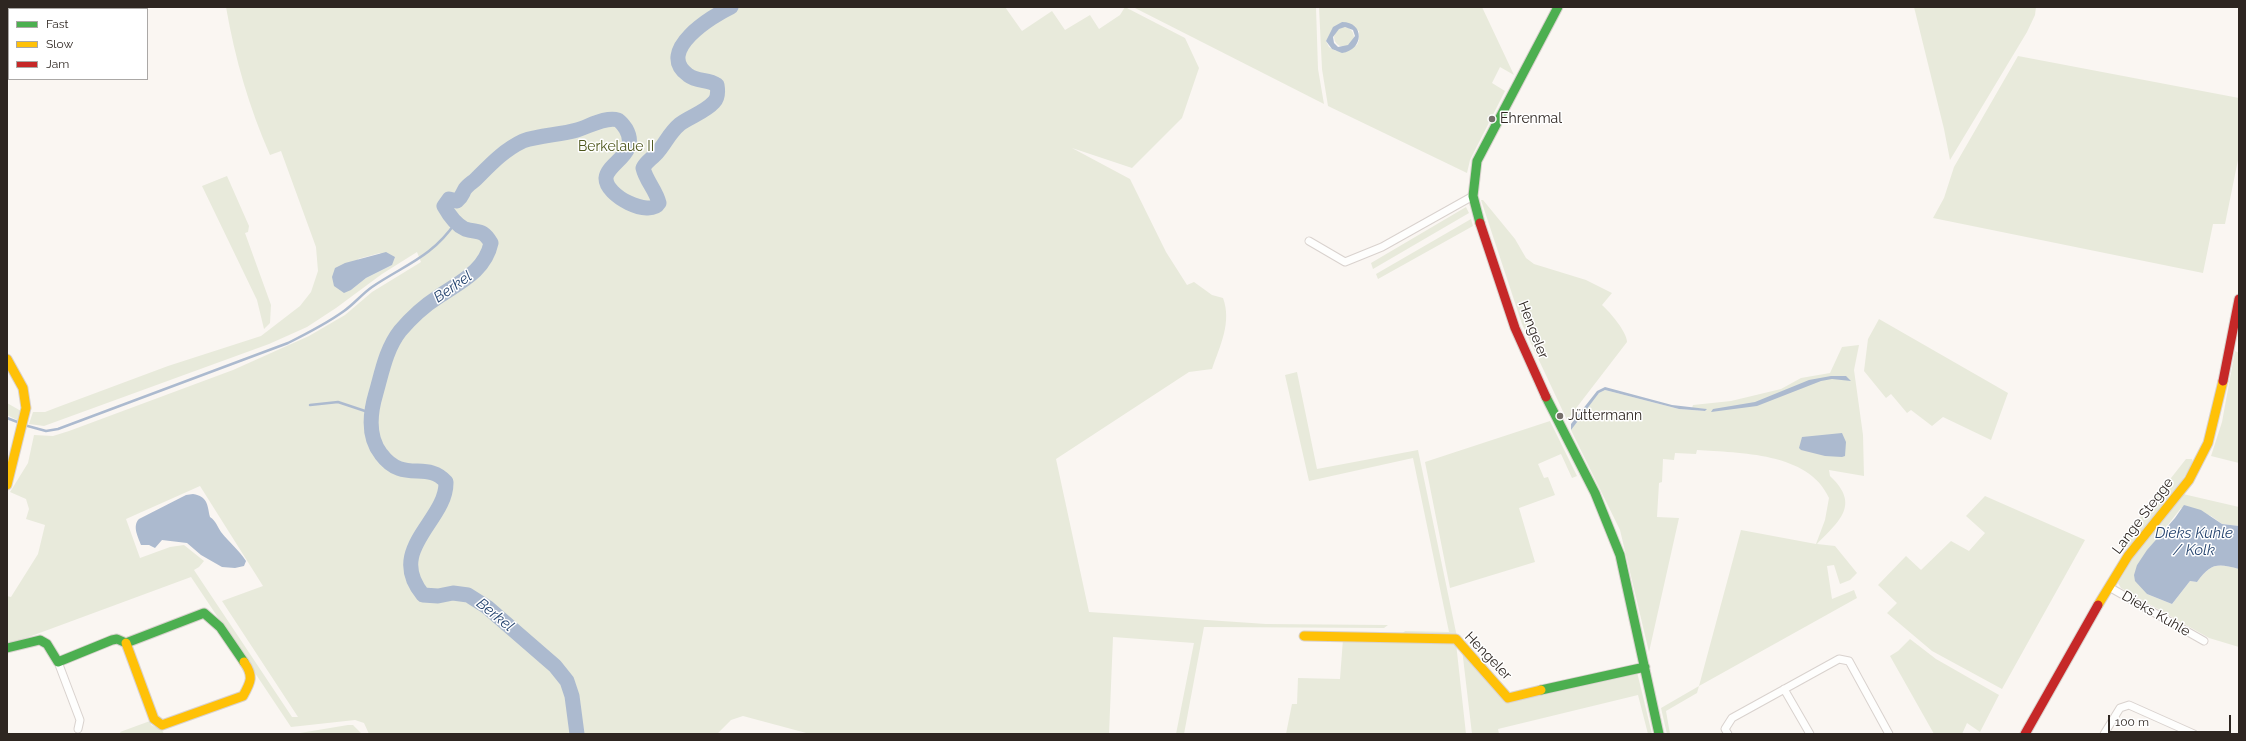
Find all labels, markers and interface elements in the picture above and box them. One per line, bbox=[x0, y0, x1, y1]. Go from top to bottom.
legend bbox=[8, 8, 148, 80]
text: Fast bbox=[46, 17, 69, 31]
text: Slow bbox=[46, 37, 73, 51]
text: Jam bbox=[46, 57, 69, 71]
place label: Ehrenmal bbox=[1500, 111, 1562, 127]
marker: Ehrenmal bbox=[1487, 114, 1497, 124]
park label: Berkelaue II bbox=[578, 139, 654, 155]
water label: Berkel bbox=[430, 267, 476, 307]
street label: Hengeler bbox=[1514, 299, 1552, 361]
place label: Jüttermann bbox=[1568, 408, 1642, 424]
marker: Jüttermann bbox=[1555, 411, 1565, 421]
street label: Lange Stegge bbox=[2109, 475, 2177, 557]
water label: Dieks Kuhle / Kolk bbox=[2155, 524, 2233, 559]
street label: Dieks Kuhle bbox=[2119, 588, 2193, 640]
water label: Berkel bbox=[473, 595, 517, 635]
street label: Hengeler bbox=[1461, 628, 1515, 684]
scale bar bbox=[2110, 707, 2233, 733]
text: 100 m bbox=[2115, 715, 2149, 729]

